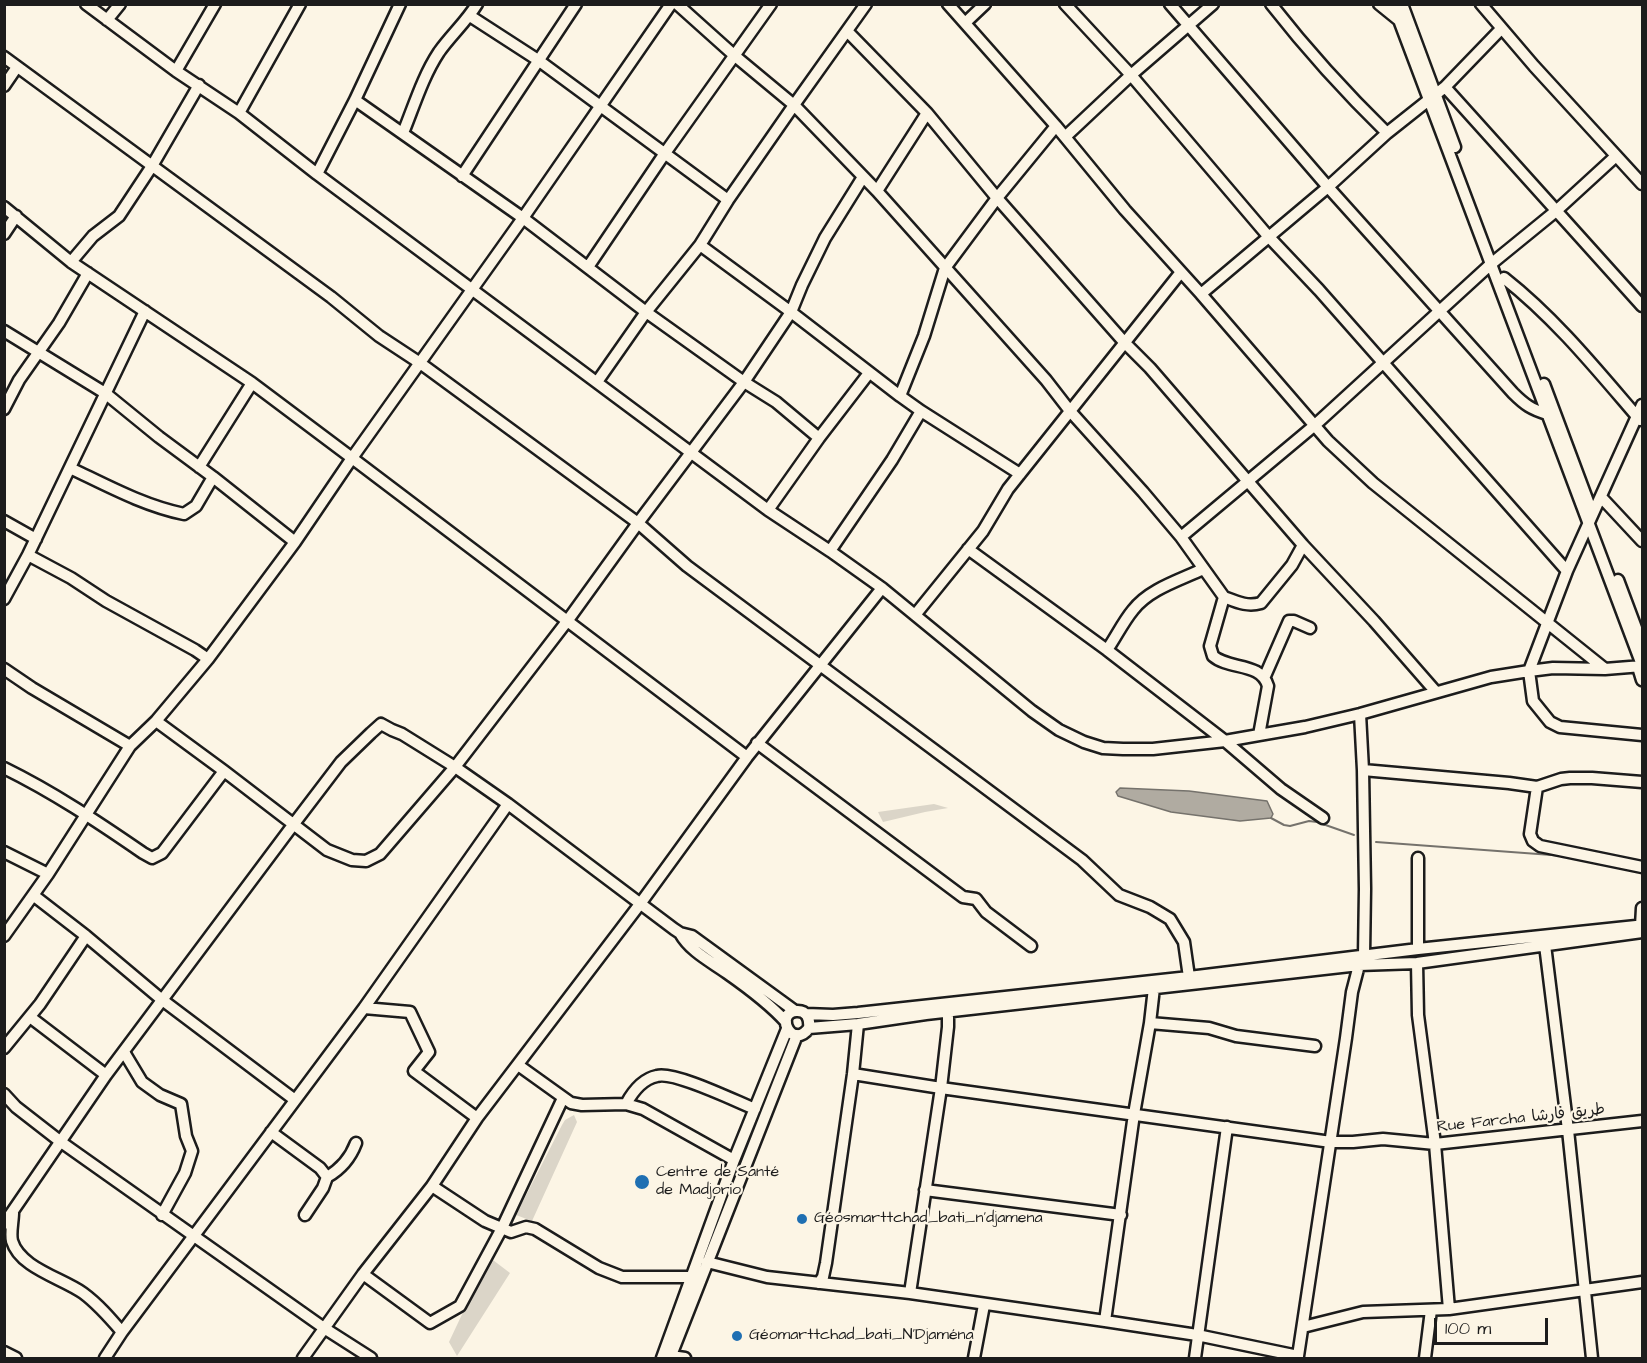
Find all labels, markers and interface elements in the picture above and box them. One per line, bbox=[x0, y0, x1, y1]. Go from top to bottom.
street label: Rue Farcha طريق فارشا bbox=[1436, 1101, 1606, 1137]
place label: Centre de Santé de Madjorio bbox=[656, 1163, 779, 1201]
marker: Centre de Santé de Madjorio bbox=[633, 1173, 651, 1191]
place label: Géosmarttchad_bati_n'djamena bbox=[814, 1209, 1043, 1229]
marker: Géosmarttchad_bati_n'djamena bbox=[795, 1212, 809, 1226]
scale bar bbox=[1437, 1306, 1551, 1344]
text: 100 m bbox=[1445, 1316, 1491, 1341]
place label: Géomarttchad_bati_N'Djaména bbox=[749, 1326, 974, 1346]
marker: Géomarttchad_bati_N'Djaména bbox=[730, 1329, 744, 1343]

